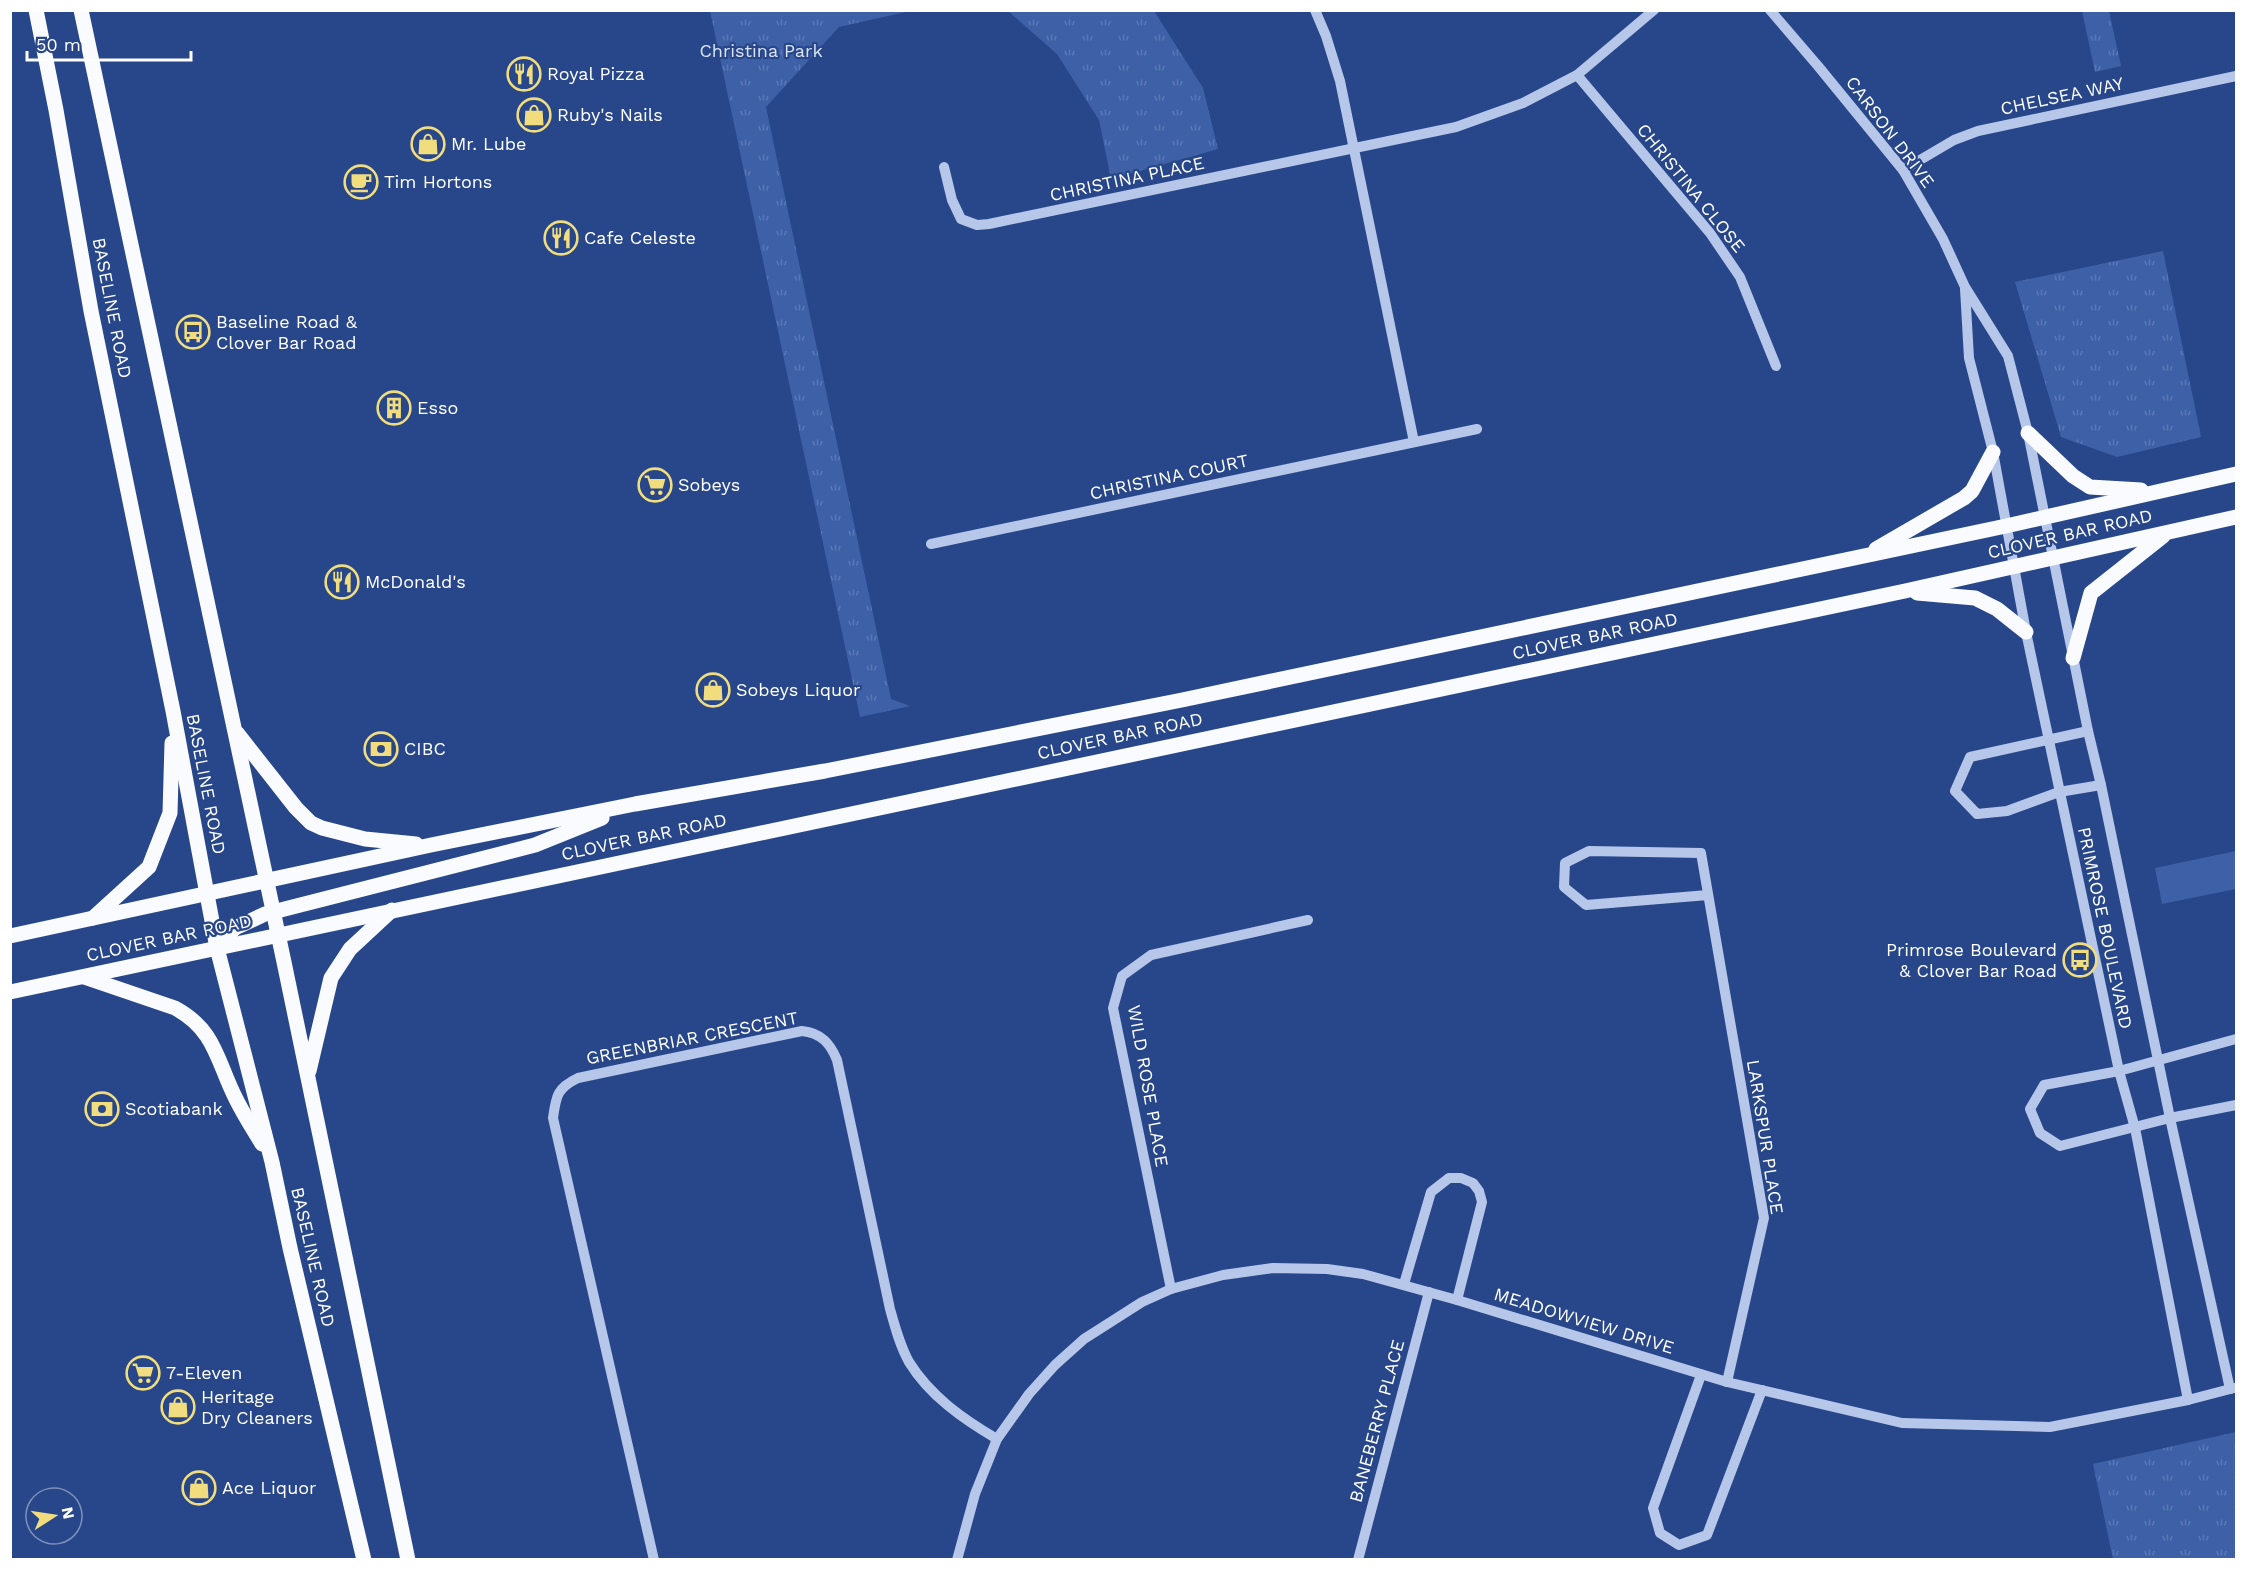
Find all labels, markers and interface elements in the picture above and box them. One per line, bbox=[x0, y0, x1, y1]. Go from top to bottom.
scale bar bbox=[27, 24, 190, 62]
text: 50 m bbox=[36, 34, 81, 55]
park label: Christina Park bbox=[699, 40, 823, 61]
restaurant icon: Royal Pizza bbox=[506, 56, 542, 92]
place label: Royal Pizza bbox=[547, 63, 645, 84]
street label: CARSON DRIVE bbox=[1842, 72, 1939, 192]
street label: CHELSEA WAY bbox=[1998, 72, 2126, 119]
shop icon: Ruby's Nails bbox=[516, 97, 552, 133]
place label: Ruby's Nails bbox=[557, 104, 663, 125]
street label: CHRISTINA CLOSE bbox=[1633, 119, 1750, 256]
shop icon: Mr. Lube bbox=[410, 126, 446, 162]
place label: Mr. Lube bbox=[451, 133, 526, 154]
street label: CHRISTINA PLACE bbox=[1048, 152, 1206, 205]
cafe icon: Tim Hortons bbox=[343, 164, 379, 200]
place label: Tim Hortons bbox=[384, 171, 492, 192]
restaurant icon: Cafe Celeste bbox=[543, 220, 579, 256]
place label: Cafe Celeste bbox=[584, 227, 696, 248]
street label: BASELINE ROAD bbox=[89, 236, 136, 380]
place label: Baseline Road & Clover Bar Road bbox=[216, 311, 358, 353]
bus stop icon: Baseline Road & Clover Bar Road bbox=[175, 314, 211, 350]
building icon: Esso bbox=[376, 390, 412, 426]
place label: Esso bbox=[417, 397, 458, 418]
street label: CHRISTINA COURT bbox=[1088, 449, 1250, 504]
supermarket icon: Sobeys bbox=[637, 467, 673, 503]
place label: Sobeys bbox=[678, 474, 740, 495]
street label: CLOVER BAR ROAD bbox=[1985, 504, 2154, 563]
restaurant icon: McDonald's bbox=[324, 564, 360, 600]
place label: McDonald's bbox=[365, 571, 466, 592]
street label: CLOVER BAR ROAD bbox=[1510, 608, 1679, 663]
shop icon: Sobeys Liquor bbox=[695, 672, 731, 708]
place label: Sobeys Liquor bbox=[736, 679, 860, 700]
street label: CLOVER BAR ROAD bbox=[1035, 708, 1204, 763]
street label: BASELINE ROAD bbox=[183, 712, 230, 856]
bank icon: CIBC bbox=[363, 731, 399, 767]
place label: CIBC bbox=[404, 738, 446, 759]
street label: CLOVER BAR ROAD bbox=[559, 809, 728, 864]
street label: PRIMROSE BOULEVARD bbox=[2074, 825, 2137, 1031]
street label: CLOVER BAR ROAD bbox=[84, 910, 253, 965]
place label: Primrose Boulevard & Clover Bar Road bbox=[1886, 939, 2057, 981]
bus stop icon: Primrose Boulevard & Clover Bar Road bbox=[2062, 942, 2098, 978]
street label: WILD ROSE PLACE bbox=[1124, 1003, 1173, 1169]
street label: GREENBRIAR CRESCENT bbox=[584, 1007, 800, 1068]
street label: LARKSPUR PLACE bbox=[1743, 1058, 1788, 1216]
bank icon: Scotiabank bbox=[84, 1091, 120, 1127]
place label: Scotiabank bbox=[125, 1098, 223, 1119]
street label: BASELINE ROAD bbox=[287, 1185, 340, 1329]
street label: MEADOWVIEW DRIVE bbox=[1492, 1283, 1677, 1358]
street label: BANEBERRY PLACE bbox=[1345, 1337, 1408, 1505]
supermarket icon: 7-Eleven bbox=[125, 1355, 161, 1391]
place label: 7-Eleven bbox=[166, 1362, 242, 1383]
place label: Heritage Dry Cleaners bbox=[201, 1386, 313, 1428]
shop icon: Heritage Dry Cleaners bbox=[160, 1389, 196, 1425]
shop icon: Ace Liquor bbox=[181, 1470, 217, 1506]
place label: Ace Liquor bbox=[222, 1477, 316, 1498]
north arrow bbox=[24, 1486, 84, 1546]
text: N bbox=[58, 1505, 79, 1521]

